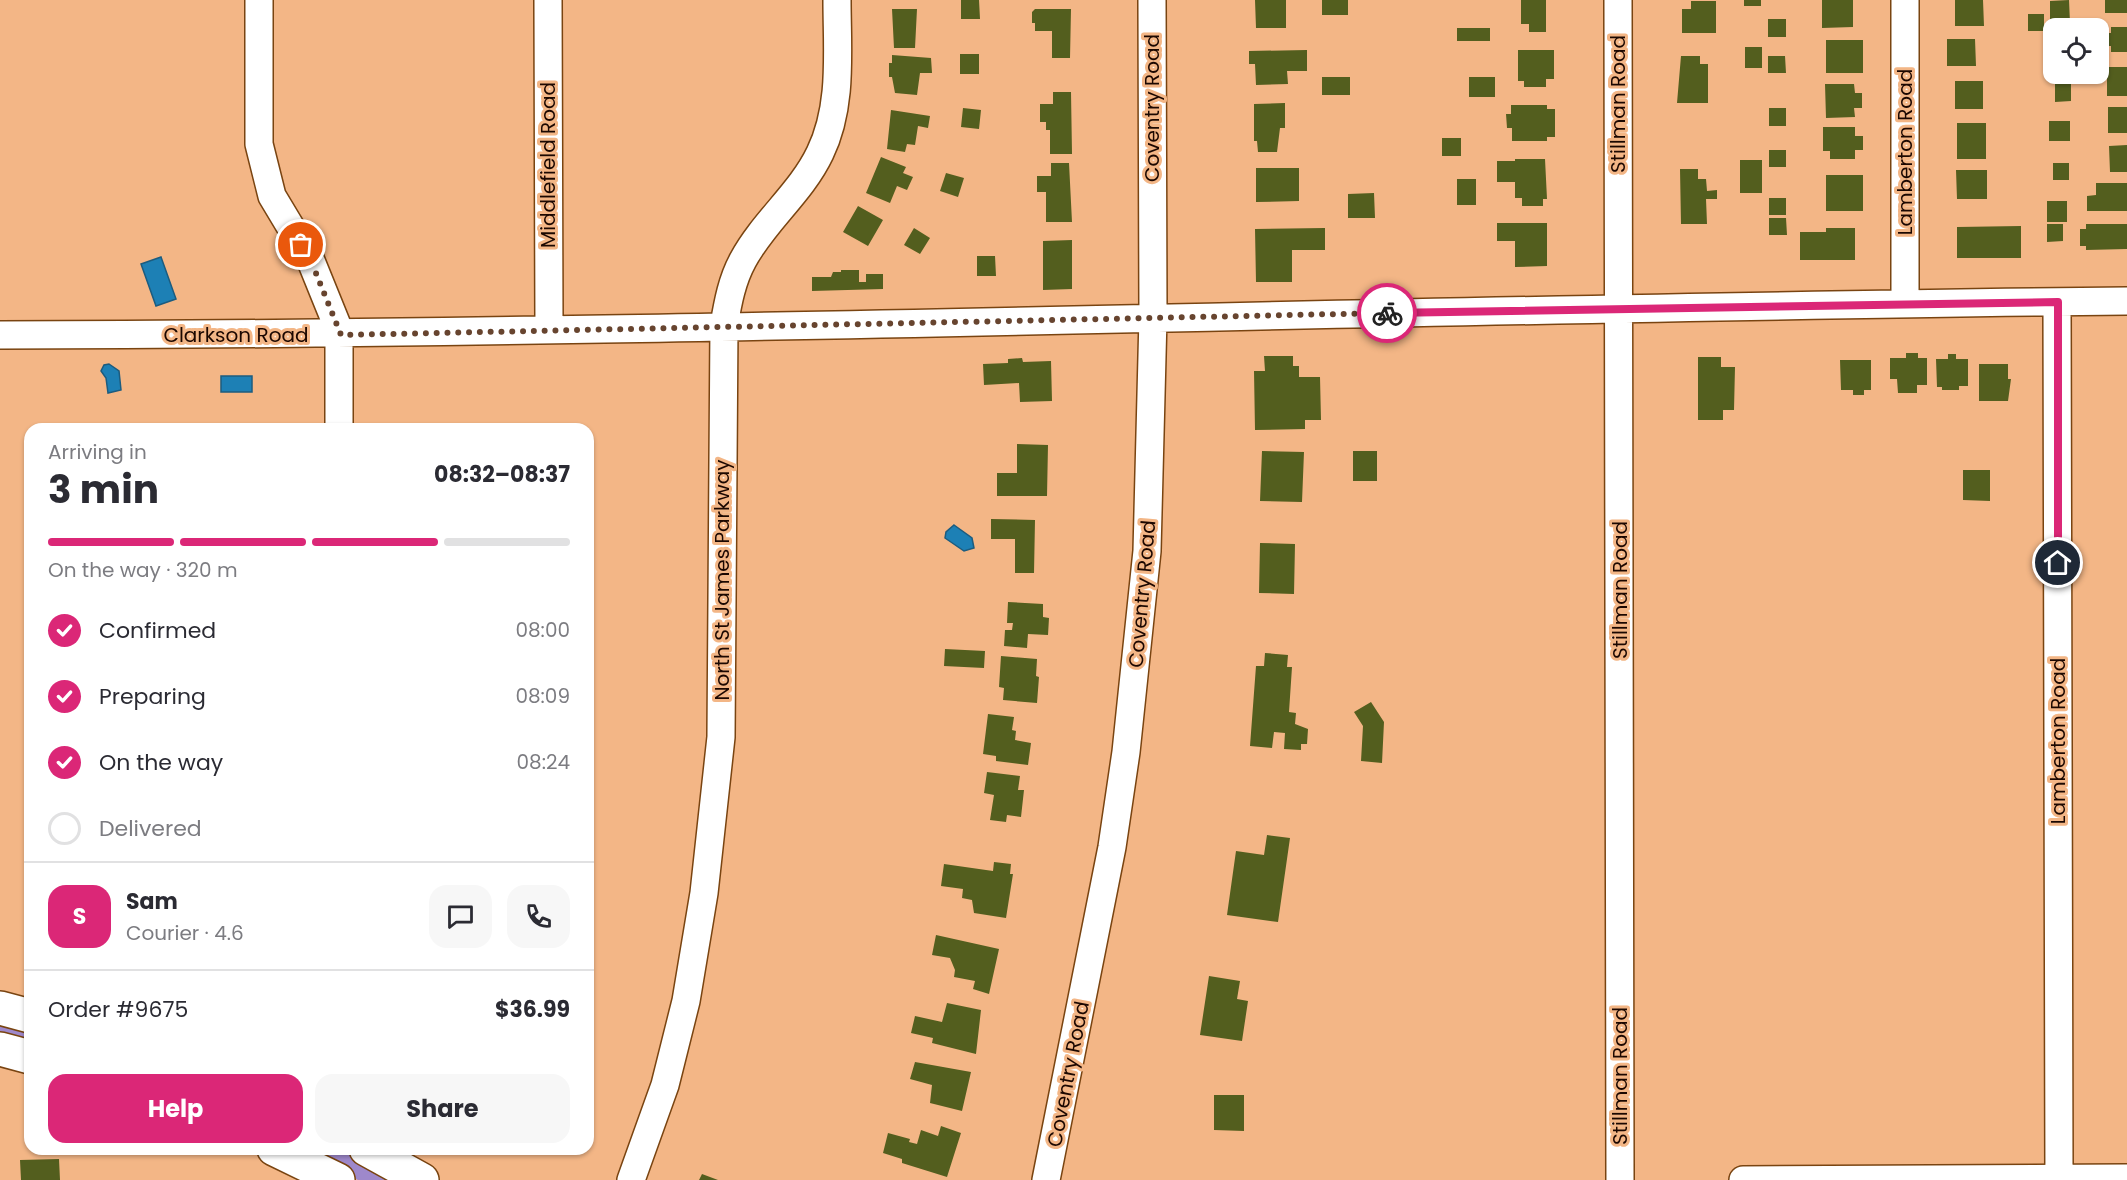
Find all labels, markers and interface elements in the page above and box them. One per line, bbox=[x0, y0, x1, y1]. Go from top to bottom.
map controls bbox=[2043, 18, 2109, 84]
button: locate bbox=[2043, 18, 2109, 84]
street label: Coventry Road bbox=[1138, 34, 1166, 182]
street label: Stillman Road bbox=[1604, 35, 1632, 173]
street label: Lamberton Road bbox=[1891, 69, 1919, 235]
street label: Middlefield Road bbox=[534, 82, 562, 248]
pin bbox=[275, 219, 326, 270]
icon: bag bbox=[284, 228, 317, 261]
courier bbox=[1357, 283, 1417, 343]
icon: bike bbox=[1371, 297, 1404, 330]
street label: Clarkson Road bbox=[163, 321, 309, 349]
text: Arriving in bbox=[48, 438, 147, 466]
text: 08:32–08:37 bbox=[434, 459, 570, 490]
street label: North St James Parkway bbox=[708, 459, 736, 701]
text: 3 min bbox=[48, 462, 159, 517]
street label: Coventry Road bbox=[1122, 519, 1162, 669]
street label: Stillman Road bbox=[1606, 521, 1634, 659]
pin bbox=[2032, 537, 2083, 588]
icon: home bbox=[2041, 546, 2074, 579]
text: On the way · 320 m bbox=[48, 556, 238, 584]
icon: check bbox=[48, 614, 81, 647]
text: Confirmed bbox=[99, 615, 216, 646]
text: 08:00 bbox=[515, 616, 570, 644]
street label: Lamberton Road bbox=[2044, 658, 2072, 824]
icon: check bbox=[48, 680, 81, 713]
text: Preparing bbox=[99, 681, 206, 712]
text: 08:09 bbox=[515, 682, 570, 710]
icon: check bbox=[48, 746, 81, 779]
text: On the way bbox=[99, 747, 223, 778]
text: 08:24 bbox=[516, 748, 570, 776]
text: Delivered bbox=[99, 813, 202, 844]
button: chat bbox=[429, 885, 492, 948]
button: phone bbox=[507, 885, 570, 948]
text: Sam bbox=[126, 886, 178, 917]
text: S bbox=[73, 901, 86, 932]
text: Courier · 4.6 bbox=[126, 919, 244, 947]
text: Order #9675 bbox=[48, 994, 188, 1025]
text: $36.99 bbox=[495, 994, 570, 1025]
street label: Coventry Road bbox=[1040, 999, 1096, 1149]
street label: Stillman Road bbox=[1606, 1007, 1634, 1145]
button: Help bbox=[48, 1074, 303, 1143]
button: Share bbox=[315, 1074, 570, 1143]

